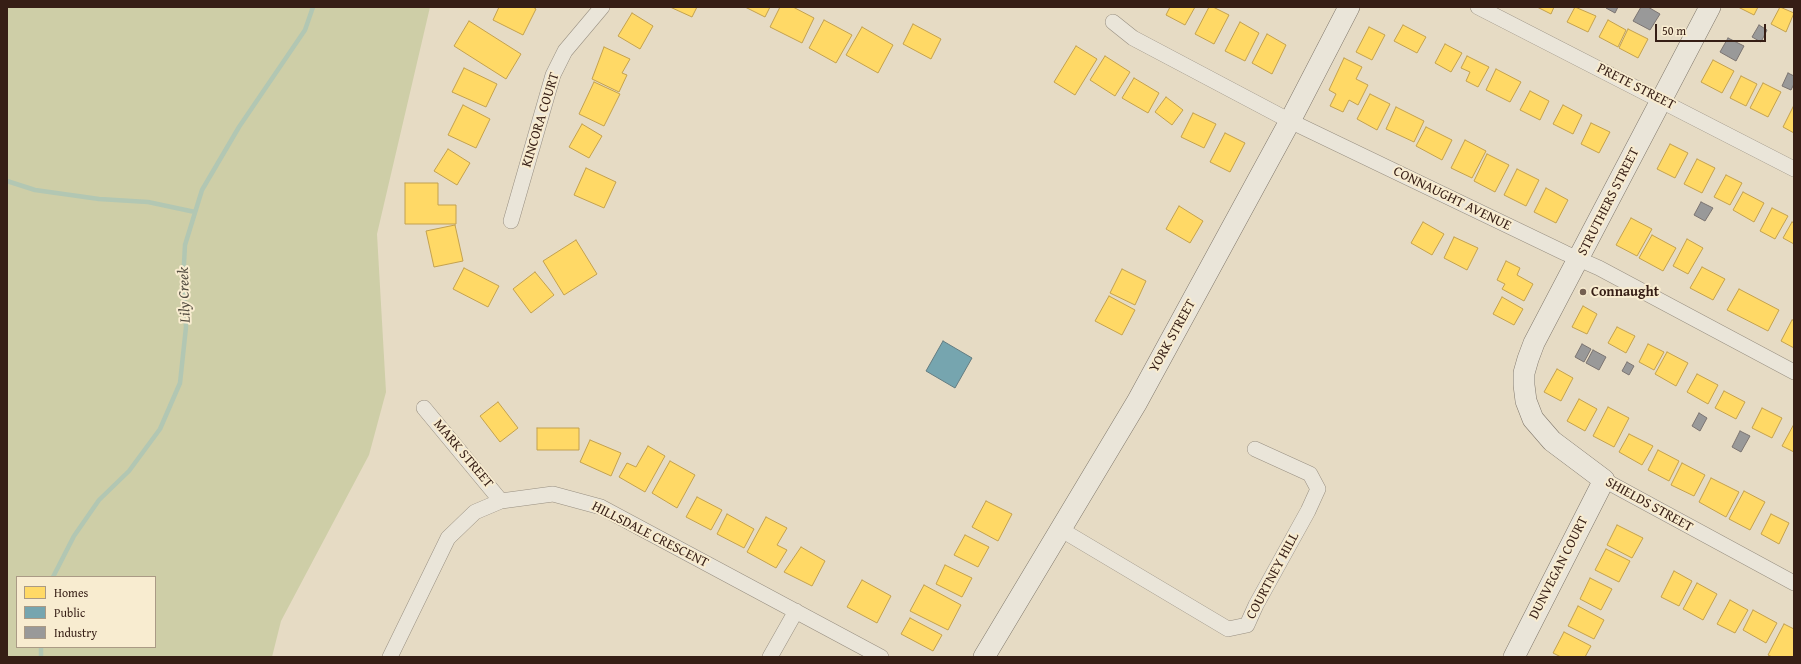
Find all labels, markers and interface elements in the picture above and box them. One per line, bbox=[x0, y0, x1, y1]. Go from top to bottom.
scale bar bbox=[1657, 16, 1768, 42]
text: 50 m bbox=[1662, 22, 1686, 39]
street label: PRETE STREET bbox=[1594, 60, 1678, 114]
street label: KINCORA COURT bbox=[519, 70, 563, 170]
street label: STRUTHERS STREET bbox=[1575, 145, 1643, 259]
street label: CONNAUGHT AVENUE bbox=[1390, 163, 1514, 235]
water label: Lily Creek bbox=[175, 267, 195, 323]
place label: Connaught bbox=[1591, 284, 1659, 300]
marker: Connaught bbox=[1578, 287, 1588, 297]
street label: YORK STREET bbox=[1146, 297, 1200, 375]
street label: MARK STREET bbox=[430, 416, 496, 492]
street label: SHIELDS STREET bbox=[1602, 474, 1696, 536]
street label: HILLSDALE CRESCENT bbox=[589, 498, 711, 572]
street label: DUNVEGAN COURT bbox=[1526, 514, 1592, 622]
street label: COURTNEY HILL bbox=[1243, 530, 1303, 622]
legend bbox=[16, 576, 156, 648]
text: Homes bbox=[54, 584, 88, 601]
text: Public bbox=[54, 604, 85, 621]
text: Industry bbox=[54, 624, 97, 641]

